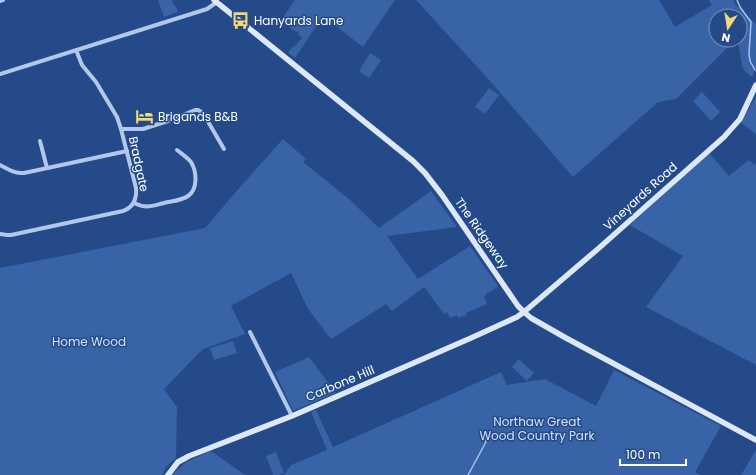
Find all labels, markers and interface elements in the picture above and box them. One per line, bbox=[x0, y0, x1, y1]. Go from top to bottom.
north arrow bbox=[708, 8, 748, 48]
bus stop icon: Hanyards Lane bbox=[231, 10, 251, 30]
place label: Hanyards Lane bbox=[254, 12, 343, 29]
text: N bbox=[720, 29, 732, 46]
hotel icon: Brigands B&B bbox=[135, 106, 155, 126]
place label: Brigands B&B bbox=[158, 108, 238, 125]
street label: Bradgate bbox=[125, 135, 153, 193]
street label: Vineyards Road bbox=[599, 158, 681, 234]
street label: The Ridgeway bbox=[451, 194, 513, 272]
park label: Home Wood bbox=[52, 333, 126, 350]
street label: Carbone Hill bbox=[303, 361, 377, 405]
park label: Northaw Great Wood Country Park bbox=[479, 413, 595, 444]
scale bar bbox=[620, 441, 686, 467]
text: 100 m bbox=[626, 446, 660, 463]

